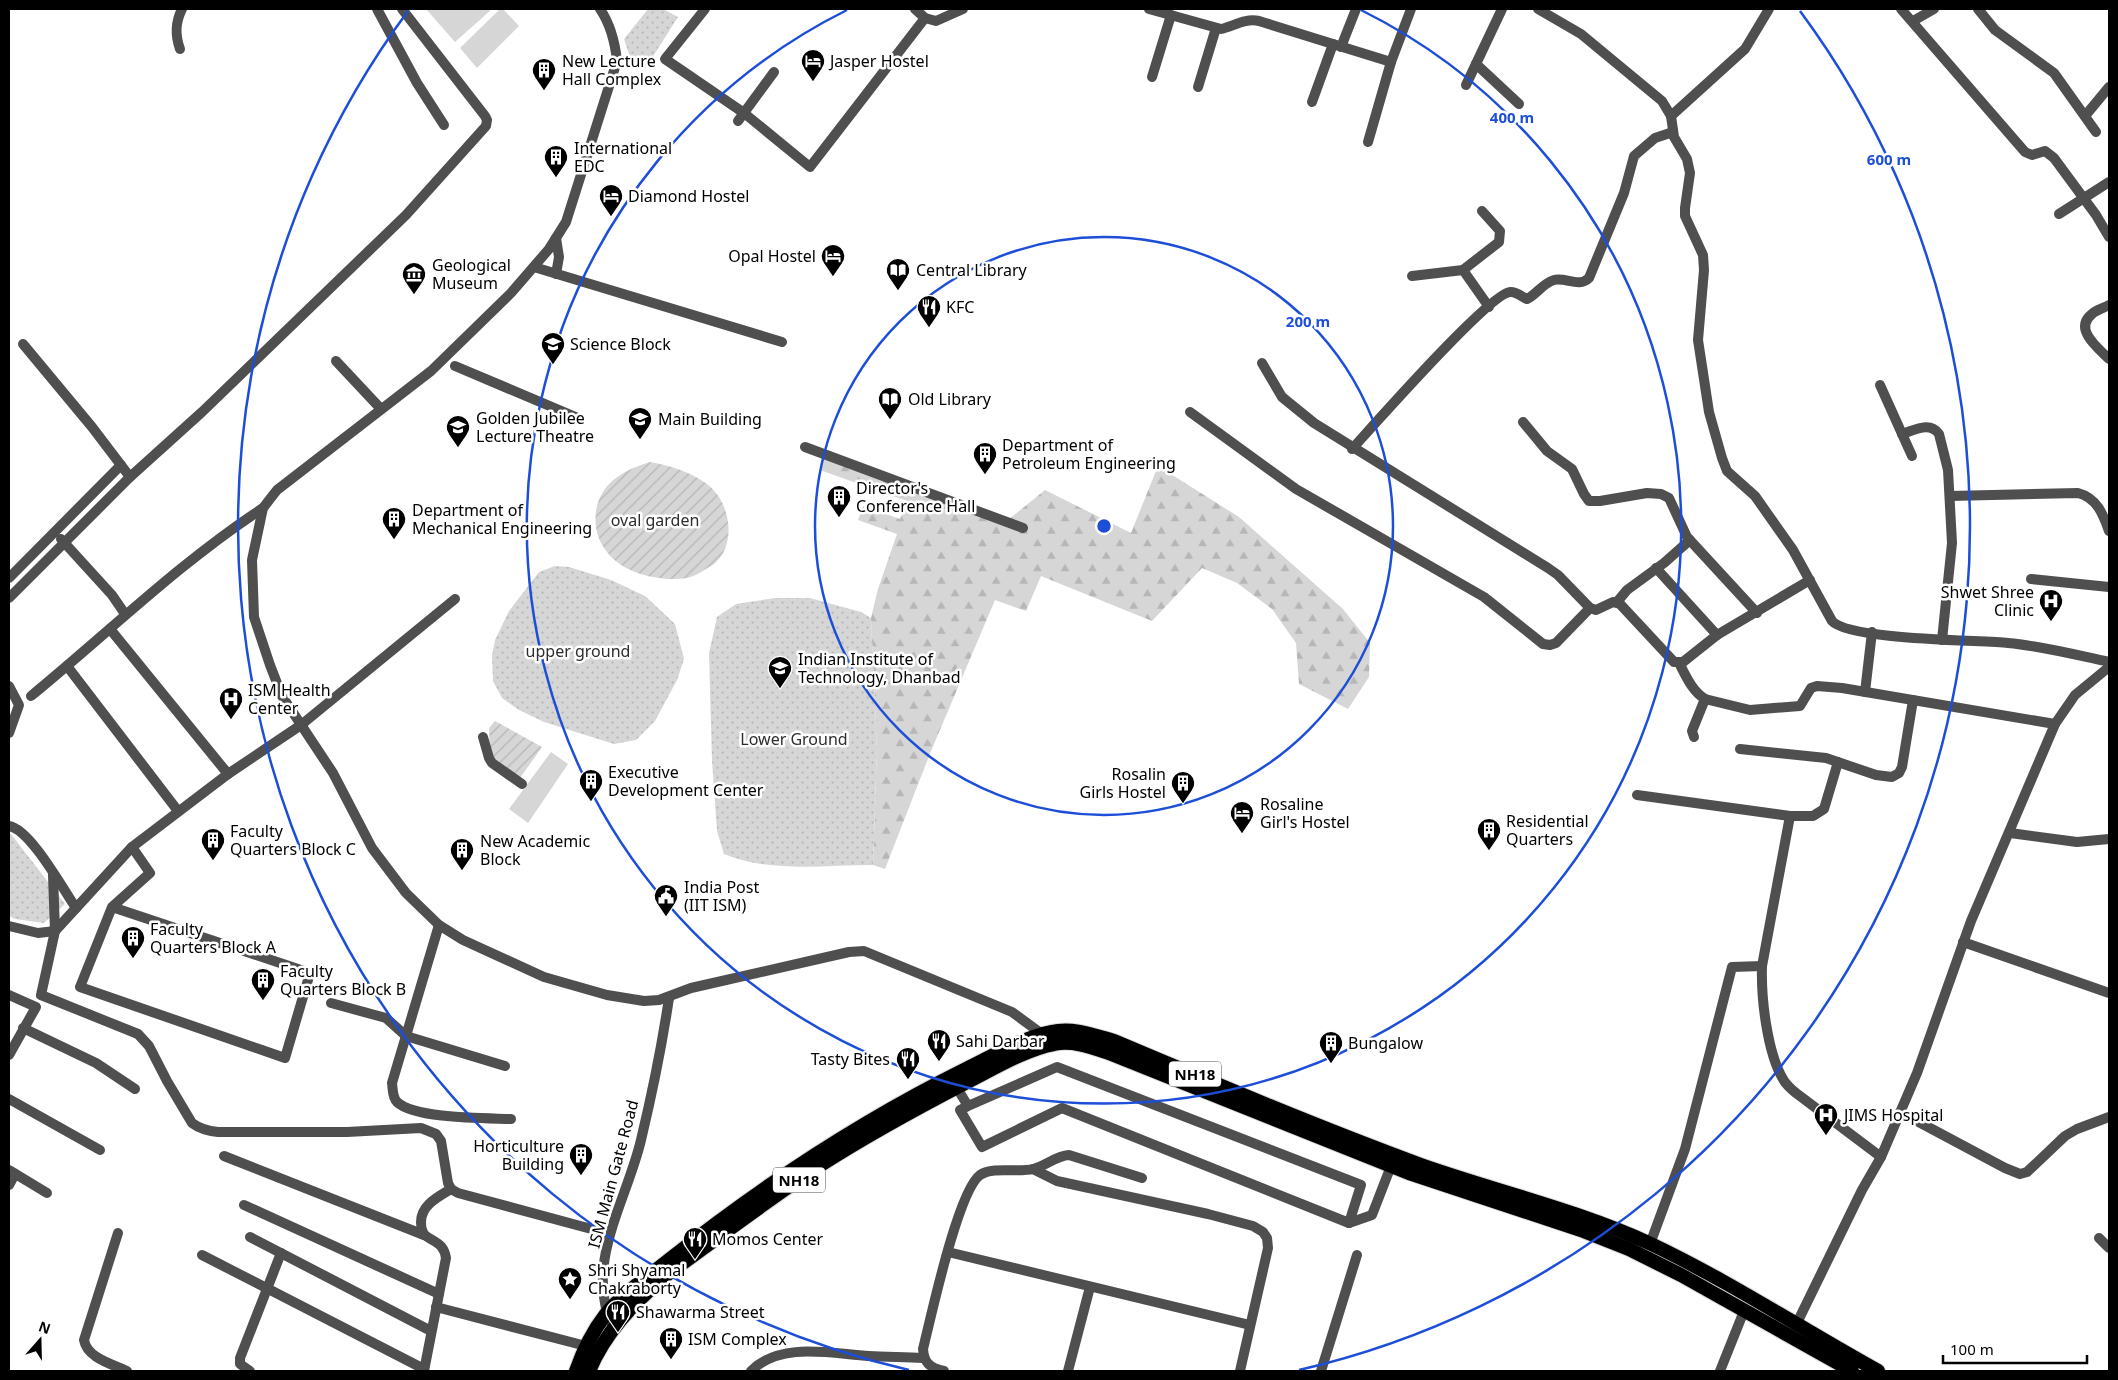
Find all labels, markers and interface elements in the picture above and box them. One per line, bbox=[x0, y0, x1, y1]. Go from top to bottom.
hotel icon: Jasper Hostel bbox=[800, 48, 826, 82]
place label: New Lecture Hall Complex bbox=[562, 50, 662, 90]
place label: Jasper Hostel bbox=[828, 50, 929, 72]
building icon: New Lecture Hall Complex bbox=[531, 57, 557, 91]
text: 400 m bbox=[1490, 107, 1534, 127]
place label: International EDC bbox=[574, 137, 672, 177]
building icon: International EDC bbox=[543, 144, 569, 178]
text: 600 m bbox=[1867, 149, 1911, 169]
hotel icon: Diamond Hostel bbox=[598, 183, 624, 217]
place label: Diamond Hostel bbox=[628, 185, 749, 207]
hotel icon: Opal Hostel bbox=[820, 243, 846, 277]
place label: Opal Hostel bbox=[728, 245, 816, 267]
place label: Geological Museum bbox=[432, 254, 511, 294]
library icon: Central Library bbox=[885, 257, 911, 291]
place label: Central Library bbox=[916, 259, 1028, 281]
museum icon: Geological Museum bbox=[401, 261, 427, 295]
restaurant icon: KFC bbox=[916, 294, 942, 328]
place label: KFC bbox=[946, 296, 974, 318]
text: 200 m bbox=[1286, 311, 1330, 331]
school or university icon: Science Block bbox=[540, 331, 566, 365]
place label: Science Block bbox=[570, 333, 671, 355]
library icon: Old Library bbox=[877, 386, 903, 420]
place label: Old Library bbox=[908, 388, 992, 410]
school or university icon: Main Building bbox=[627, 406, 653, 440]
place label: Golden Jubilee Lecture Theatre bbox=[476, 407, 594, 447]
place label: Main Building bbox=[658, 408, 762, 430]
school or university icon: Golden Jubilee Lecture Theatre bbox=[445, 414, 471, 448]
place label: Department of Petroleum Engineering bbox=[1002, 434, 1176, 474]
building icon: Department of Petroleum Engineering bbox=[972, 441, 998, 475]
place label: Director's Conference Hall bbox=[856, 477, 975, 517]
building icon: Director's Conference Hall bbox=[826, 484, 852, 518]
place label: Department of Mechanical Engineering bbox=[412, 499, 592, 539]
building icon: Department of Mechanical Engineering bbox=[381, 506, 407, 540]
park label: oval garden bbox=[611, 509, 699, 531]
centre of rings bbox=[1095, 517, 1113, 535]
place label: Shwet Shree Clinic bbox=[1941, 581, 2034, 621]
hospital icon: Shwet Shree Clinic bbox=[2038, 588, 2064, 622]
park label: upper ground bbox=[526, 640, 630, 662]
place label: Indian Institute of Technology, Dhanbad bbox=[798, 648, 961, 688]
school or university icon: Indian Institute of Technology, Dhanbad bbox=[767, 655, 793, 689]
place label: ISM Health Center bbox=[248, 679, 331, 719]
hospital icon: ISM Health Center bbox=[218, 686, 244, 720]
park label: Lower Ground bbox=[740, 728, 848, 750]
place label: Executive Development Center bbox=[608, 761, 764, 801]
place label: Rosalin Girls Hostel bbox=[1080, 763, 1166, 803]
building icon: Executive Development Center bbox=[578, 768, 604, 802]
building icon: Rosalin Girls Hostel bbox=[1170, 770, 1196, 804]
place label: Rosaline Girl's Hostel bbox=[1260, 793, 1350, 833]
hotel icon: Rosaline Girl's Hostel bbox=[1229, 800, 1255, 834]
place label: Residential Quarters bbox=[1506, 810, 1589, 850]
building icon: Residential Quarters bbox=[1476, 817, 1502, 851]
place label: Faculty Quarters Block C bbox=[230, 820, 356, 860]
building icon: Faculty Quarters Block C bbox=[200, 827, 226, 861]
place label: New Academic Block bbox=[480, 830, 590, 870]
building icon: New Academic Block bbox=[449, 837, 475, 871]
place label: India Post (IIT ISM) bbox=[684, 876, 759, 916]
public building icon: India Post (IIT ISM) bbox=[653, 883, 679, 917]
place label: Faculty Quarters Block A bbox=[150, 918, 277, 958]
building icon: Faculty Quarters Block A bbox=[120, 925, 146, 959]
place label: Faculty Quarters Block B bbox=[280, 960, 406, 1000]
building icon: Faculty Quarters Block B bbox=[250, 967, 276, 1001]
restaurant icon: Sahi Darbar bbox=[926, 1028, 952, 1062]
place label: Sahi Darbar bbox=[956, 1030, 1045, 1052]
building icon: Bungalow bbox=[1318, 1030, 1344, 1064]
place label: Bungalow bbox=[1348, 1032, 1423, 1054]
restaurant icon: Tasty Bites bbox=[895, 1046, 921, 1080]
place label: Tasty Bites bbox=[811, 1048, 890, 1070]
road number: NH18 bbox=[1169, 1062, 1221, 1086]
street label: ISM Main Gate Road bbox=[583, 1097, 643, 1251]
hospital icon: JIMS Hospital bbox=[1813, 1102, 1839, 1136]
place label: JIMS Hospital bbox=[1842, 1104, 1943, 1126]
place label: Horticulture Building bbox=[473, 1135, 564, 1175]
building icon: Horticulture Building bbox=[568, 1142, 594, 1176]
road number: NH18 bbox=[773, 1168, 825, 1192]
restaurant icon: Momos Center bbox=[682, 1226, 708, 1260]
place label: Momos Center bbox=[712, 1228, 823, 1250]
place label: Shri Shyamal Chakraborty bbox=[588, 1259, 685, 1299]
place icon: Shri Shyamal Chakraborty bbox=[557, 1266, 583, 1300]
restaurant icon: Shawarma Street bbox=[605, 1299, 631, 1333]
place label: Shawarma Street bbox=[636, 1301, 765, 1323]
north arrow bbox=[15, 1315, 65, 1365]
text: N bbox=[36, 1316, 53, 1338]
building icon: ISM Complex bbox=[658, 1326, 684, 1360]
place label: ISM Complex bbox=[688, 1328, 787, 1350]
scale bar bbox=[1943, 1332, 2087, 1364]
text: 100 m bbox=[1950, 1339, 1994, 1359]

